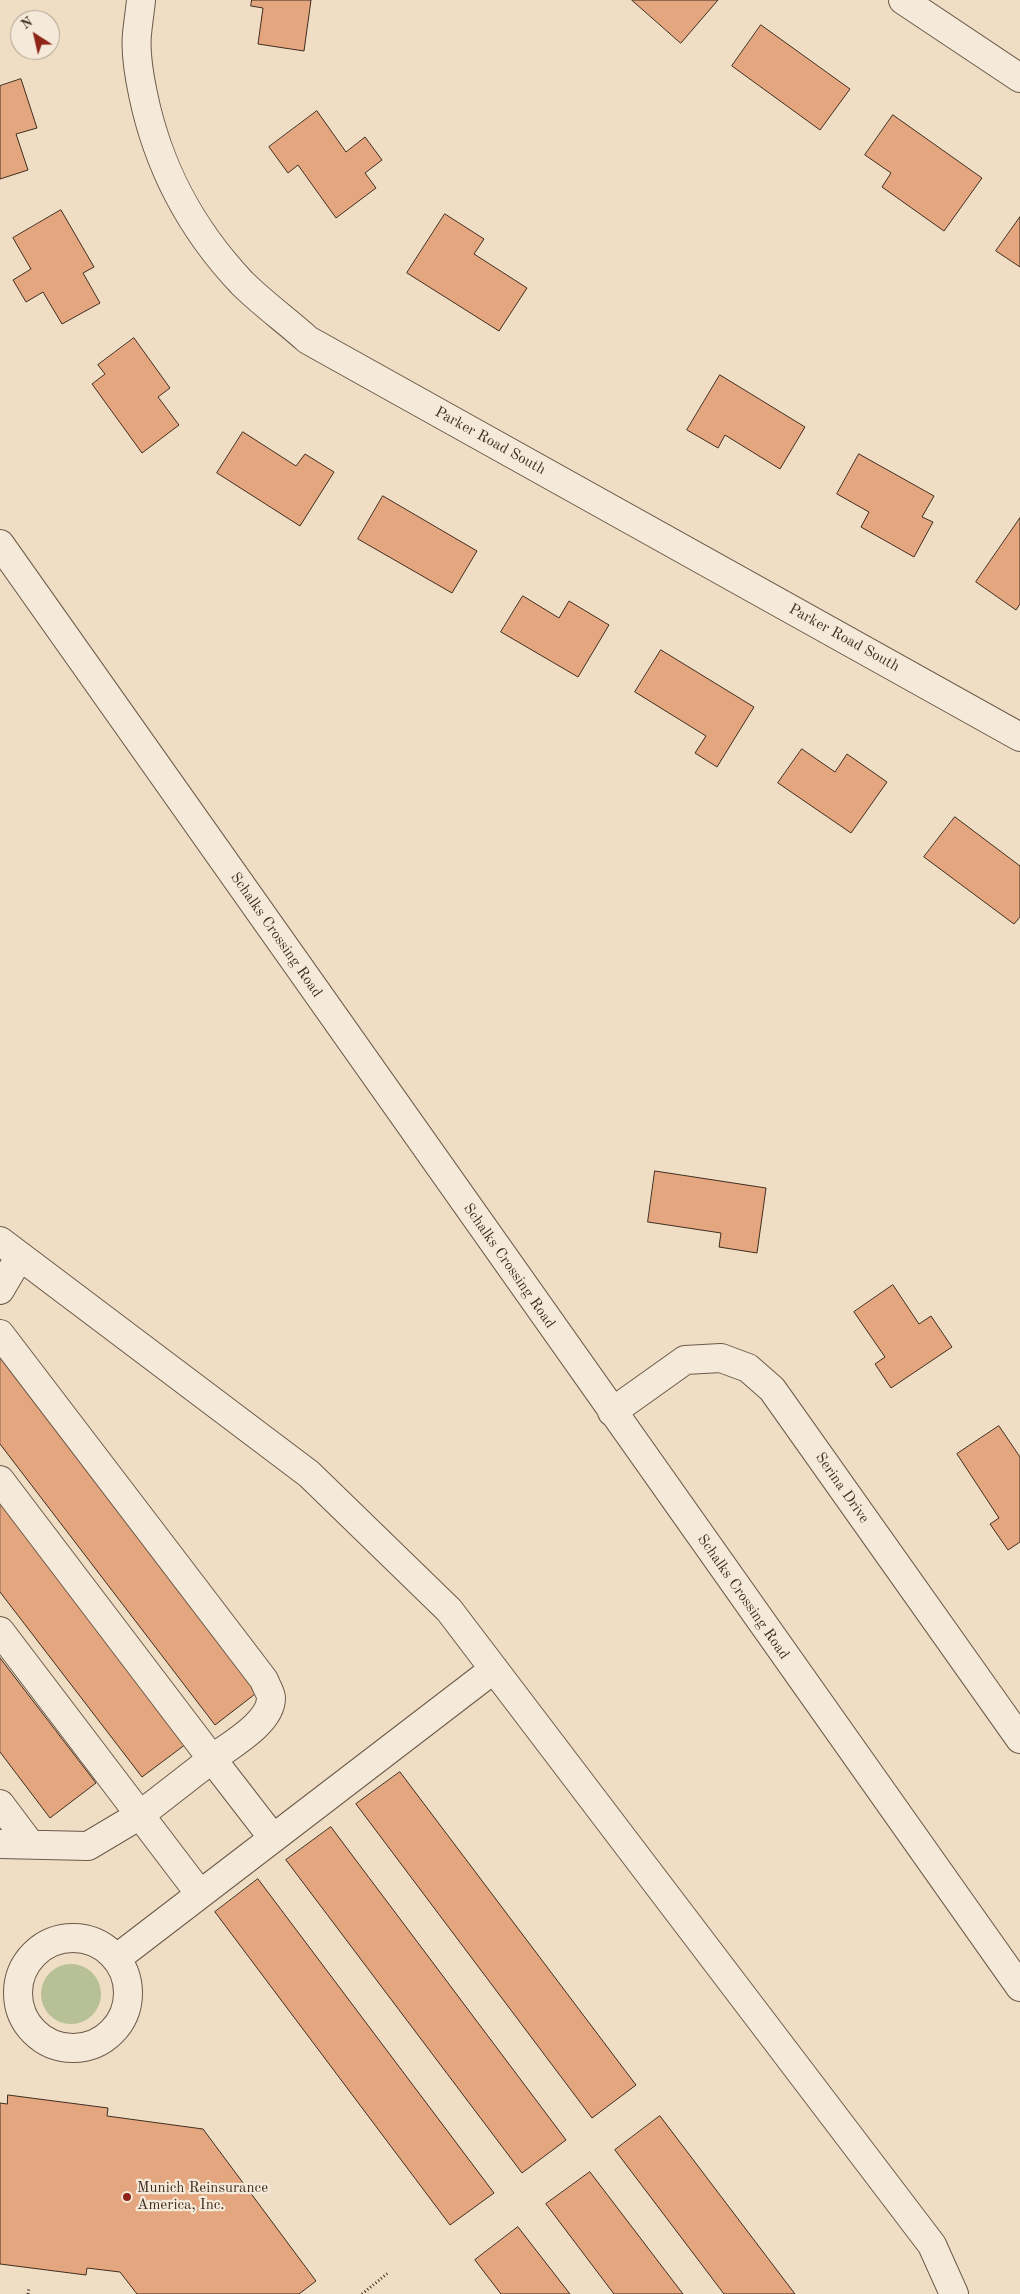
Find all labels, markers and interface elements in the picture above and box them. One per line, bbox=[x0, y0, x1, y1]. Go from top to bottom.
north arrow bbox=[10, 10, 60, 60]
text: N bbox=[19, 15, 35, 32]
street label: Parker Road South bbox=[431, 403, 549, 479]
street label: Parker Road South bbox=[785, 600, 903, 676]
street label: Schalks Crossing Road bbox=[226, 869, 326, 1001]
street label: Schalks Crossing Road bbox=[459, 1200, 559, 1332]
street label: Serina Drive bbox=[811, 1449, 873, 1527]
street label: Schalks Crossing Road bbox=[693, 1531, 793, 1663]
place label: Munich Reinsurance America, Inc. bbox=[137, 2179, 268, 2214]
marker: Munich Reinsurance America, Inc. bbox=[121, 2191, 133, 2203]

